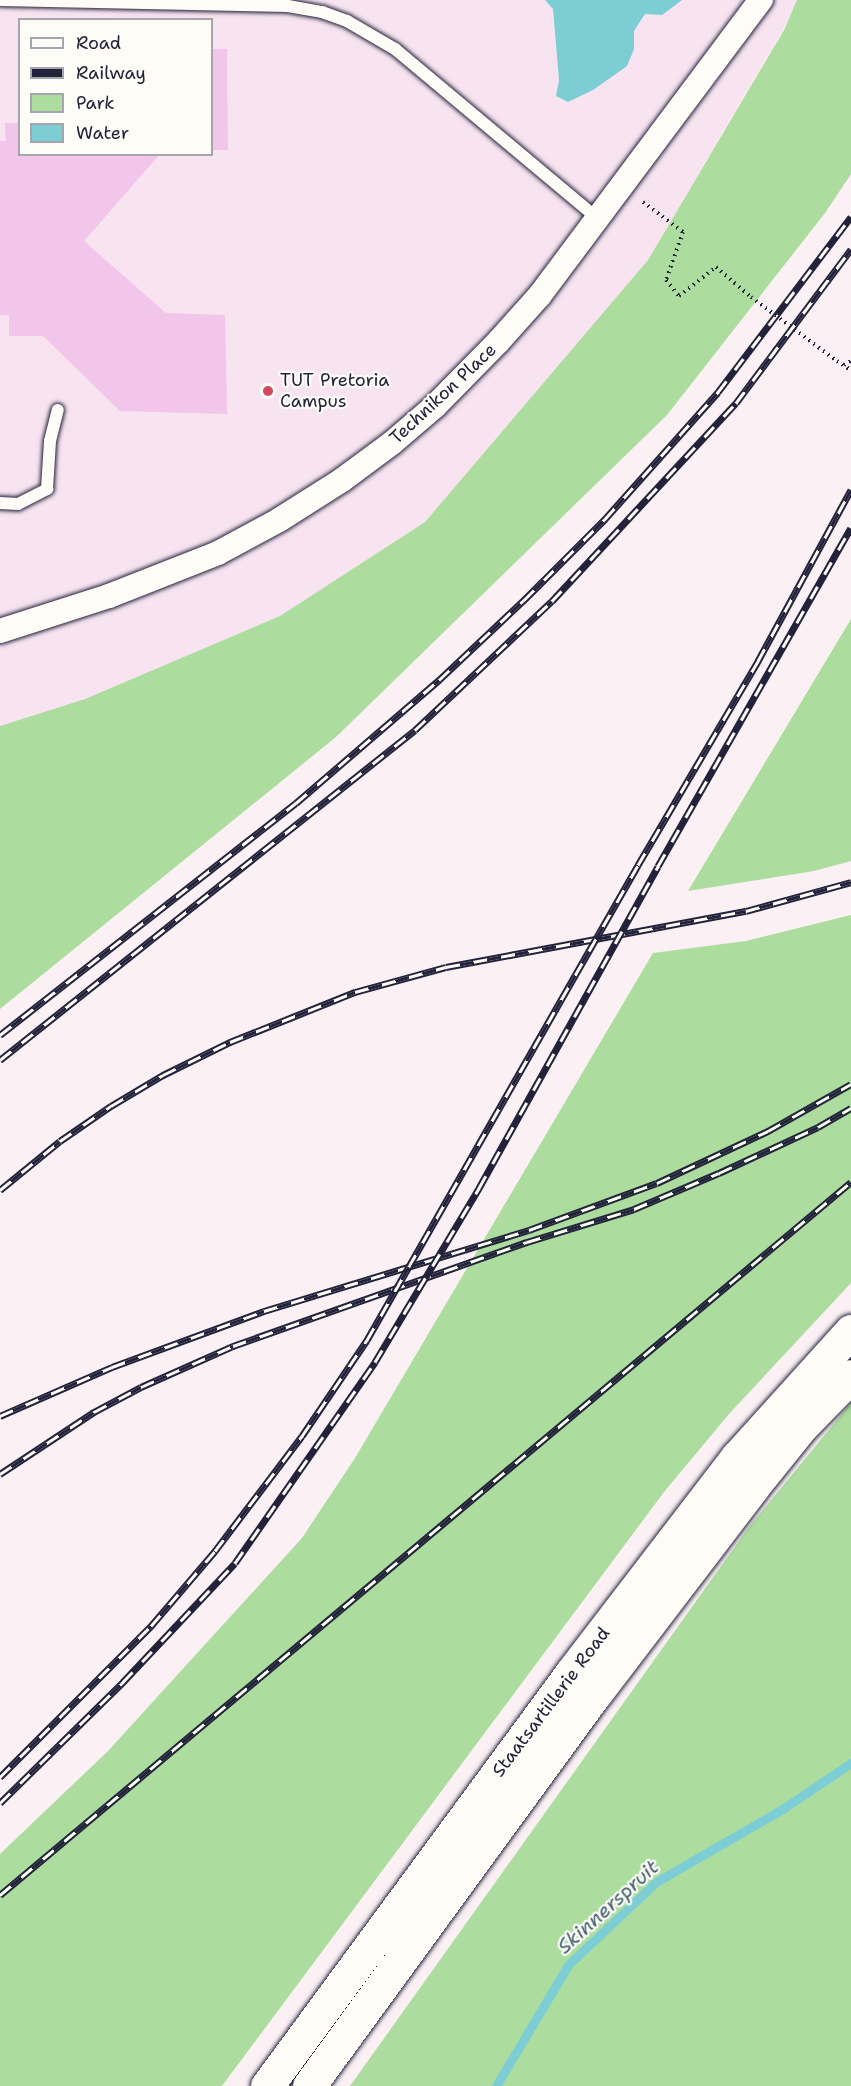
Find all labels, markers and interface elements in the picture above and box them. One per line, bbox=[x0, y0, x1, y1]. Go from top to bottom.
legend bbox=[18, 18, 213, 156]
text: Road bbox=[76, 31, 121, 55]
text: Railway bbox=[76, 61, 146, 85]
text: Park bbox=[76, 91, 115, 115]
text: Water bbox=[76, 121, 129, 145]
street label: Technikon Place bbox=[385, 339, 501, 449]
place label: TUT Pretoria Campus bbox=[280, 370, 389, 412]
marker: TUT Pretoria Campus bbox=[261, 384, 275, 398]
street label: Staatsartillerie Road bbox=[488, 1623, 614, 1781]
water label: Skinnerspruit bbox=[552, 1855, 664, 1959]

